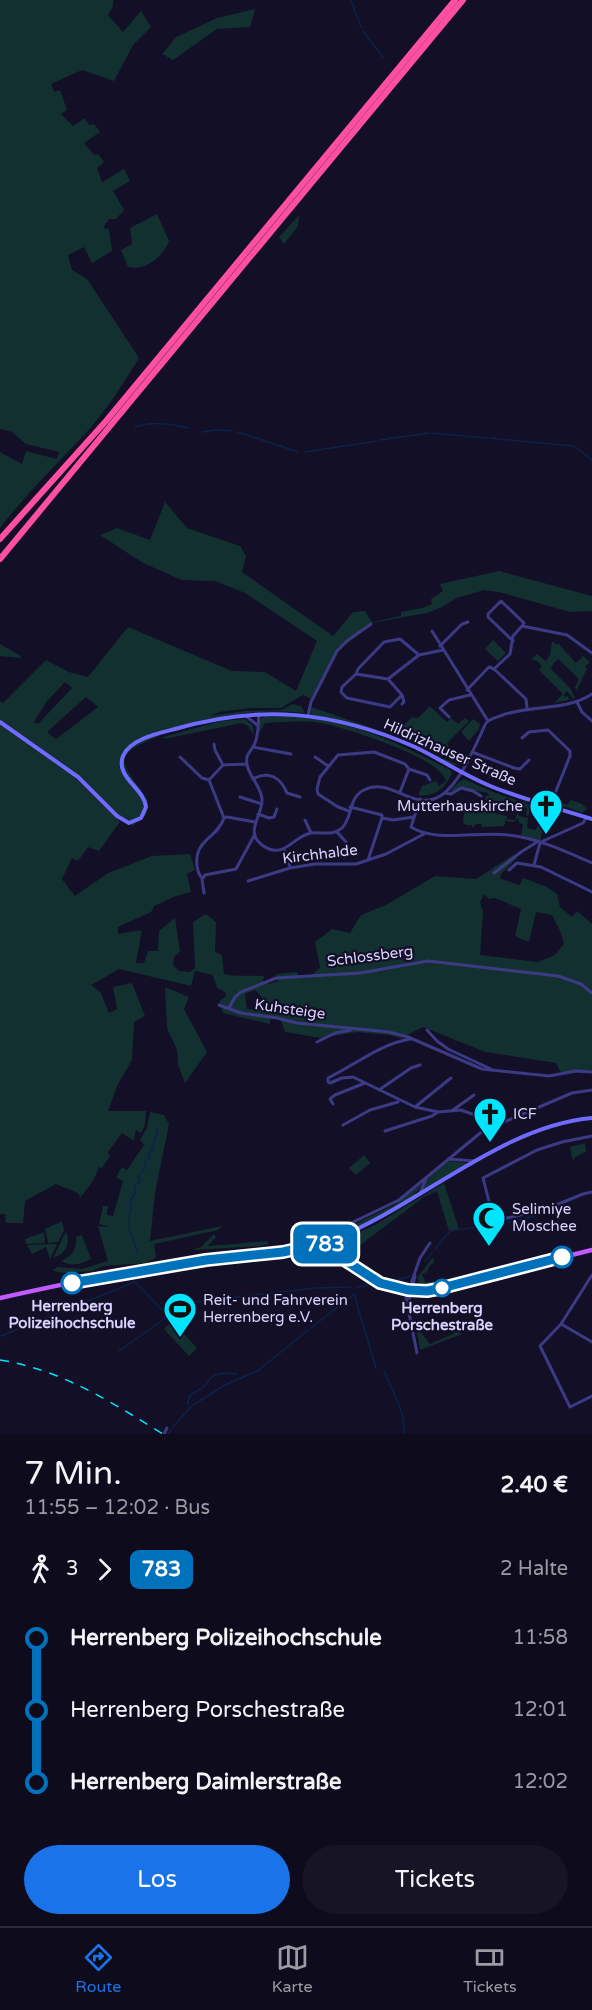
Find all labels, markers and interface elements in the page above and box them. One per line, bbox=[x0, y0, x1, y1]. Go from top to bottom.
street label: Hildrizhauser Straße bbox=[381, 715, 519, 789]
church icon: Mutterhauskirche bbox=[528, 788, 564, 835]
place label: Mutterhauskirche bbox=[397, 797, 523, 815]
street label: Kirchhalde bbox=[281, 840, 359, 868]
street label: Schlossberg bbox=[326, 942, 414, 970]
street label: Kuhsteige bbox=[253, 995, 327, 1023]
church icon: ICF bbox=[472, 1096, 508, 1143]
place label: ICF bbox=[513, 1105, 537, 1123]
mosque icon: Selimiye Moschee bbox=[471, 1200, 507, 1247]
place label: Selimiye Moschee bbox=[512, 1200, 577, 1235]
line badge: 783 bbox=[290, 1224, 360, 1264]
text: 783 bbox=[305, 1232, 345, 1257]
unlabelled marker bbox=[551, 1246, 573, 1268]
marker: Herrenberg Polizeihochschule bbox=[61, 1272, 83, 1294]
marker: Herrenberg Porschestraße bbox=[433, 1279, 451, 1297]
sports icon: Reit- und Fahrverein Herrenberg e.V. bbox=[162, 1291, 198, 1338]
place label: Reit- und Fahrverein Herrenberg e.V. bbox=[203, 1291, 348, 1326]
place label: Herrenberg Polizeihochschule bbox=[8, 1297, 136, 1332]
place label: Herrenberg Porschestraße bbox=[391, 1299, 494, 1334]
text: 7 Min. bbox=[24, 1454, 122, 1493]
text: 2.40 € bbox=[501, 1472, 568, 1498]
text: 11:55 – 12:02 · Bus bbox=[24, 1496, 210, 1520]
icon: walk bbox=[24, 1553, 57, 1586]
icon: forward bbox=[88, 1553, 121, 1586]
text: 3 bbox=[66, 1557, 79, 1581]
text: 783 bbox=[142, 1557, 181, 1582]
text: 2 Halte bbox=[500, 1557, 568, 1581]
text: Herrenberg Polizeihochschule bbox=[70, 1625, 382, 1651]
text: 11:58 bbox=[513, 1626, 568, 1650]
text: Herrenberg Porschestraße bbox=[70, 1697, 345, 1723]
text: 12:01 bbox=[513, 1698, 568, 1722]
text: Herrenberg Daimlerstraße bbox=[70, 1769, 341, 1795]
text: 12:02 bbox=[513, 1770, 568, 1794]
button: Los bbox=[24, 1845, 290, 1914]
button: Tickets bbox=[302, 1845, 568, 1914]
tab: Route bbox=[75, 1941, 121, 1997]
tab: Karte bbox=[272, 1941, 313, 1997]
tab: Tickets bbox=[463, 1941, 517, 1997]

